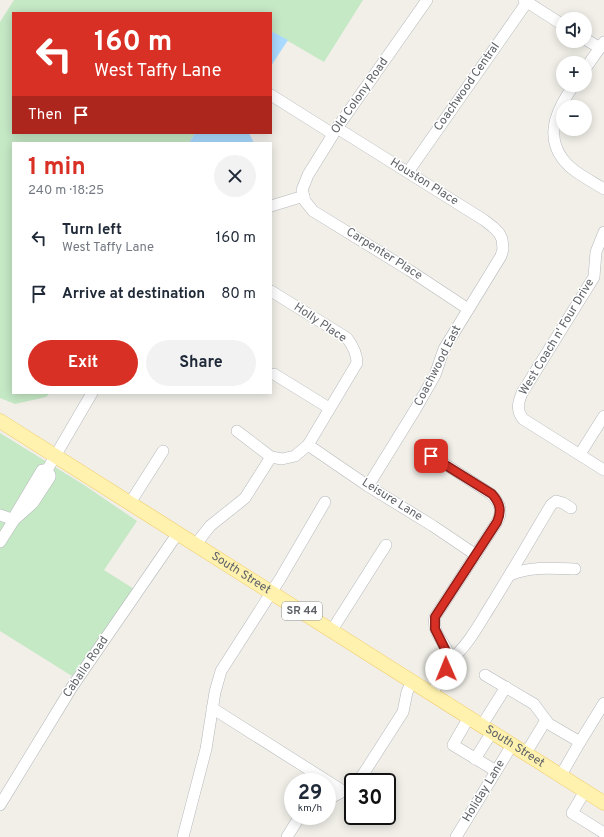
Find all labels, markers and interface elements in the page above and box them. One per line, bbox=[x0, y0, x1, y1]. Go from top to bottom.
map controls bbox=[556, 12, 592, 136]
button: sound bbox=[556, 12, 592, 48]
text: 160 m bbox=[94, 25, 172, 61]
icon: left bbox=[28, 28, 80, 80]
street label: Coachwood Central bbox=[430, 40, 504, 134]
street label: Old Colony Road bbox=[328, 55, 392, 137]
button: + bbox=[556, 56, 592, 92]
text: West Taffy Lane bbox=[94, 60, 221, 83]
button: − bbox=[556, 100, 592, 136]
icon: arrive bbox=[70, 104, 92, 126]
text: Then bbox=[28, 106, 62, 125]
text: 1 min bbox=[28, 153, 86, 183]
button: close bbox=[214, 155, 256, 197]
street label: Houston Place bbox=[387, 155, 461, 209]
text: 240 m · 18:25 bbox=[28, 183, 104, 199]
text: Turn left bbox=[62, 221, 122, 240]
street label: Carpenter Place bbox=[343, 224, 425, 284]
icon: left bbox=[28, 227, 50, 249]
text: 160 m bbox=[216, 229, 256, 248]
text: West Taffy Lane bbox=[62, 240, 154, 256]
street label: West Coach n' Four Drive bbox=[516, 276, 598, 398]
icon: arrive bbox=[28, 283, 50, 305]
text: Arrive at destination bbox=[62, 285, 205, 304]
text: 80 m bbox=[221, 285, 256, 304]
street label: Holly Place bbox=[291, 300, 349, 346]
street label: Coachwood East bbox=[411, 323, 465, 409]
button: Exit bbox=[28, 340, 138, 386]
button: Share bbox=[146, 340, 256, 386]
pin bbox=[414, 439, 448, 473]
icon: arrive bbox=[420, 445, 442, 467]
street label: Leisure Lane bbox=[359, 475, 425, 525]
street label: South Street bbox=[208, 549, 274, 598]
road number: SR 44 bbox=[282, 602, 322, 620]
street label: Caballo Road bbox=[60, 633, 112, 701]
position arrow bbox=[425, 648, 467, 690]
street label: South Street bbox=[482, 722, 547, 771]
street label: Holiday Lane bbox=[459, 757, 509, 825]
speed limit sign: 30 bbox=[344, 773, 396, 825]
text: 29 bbox=[298, 781, 322, 807]
text: km/h bbox=[298, 802, 322, 815]

